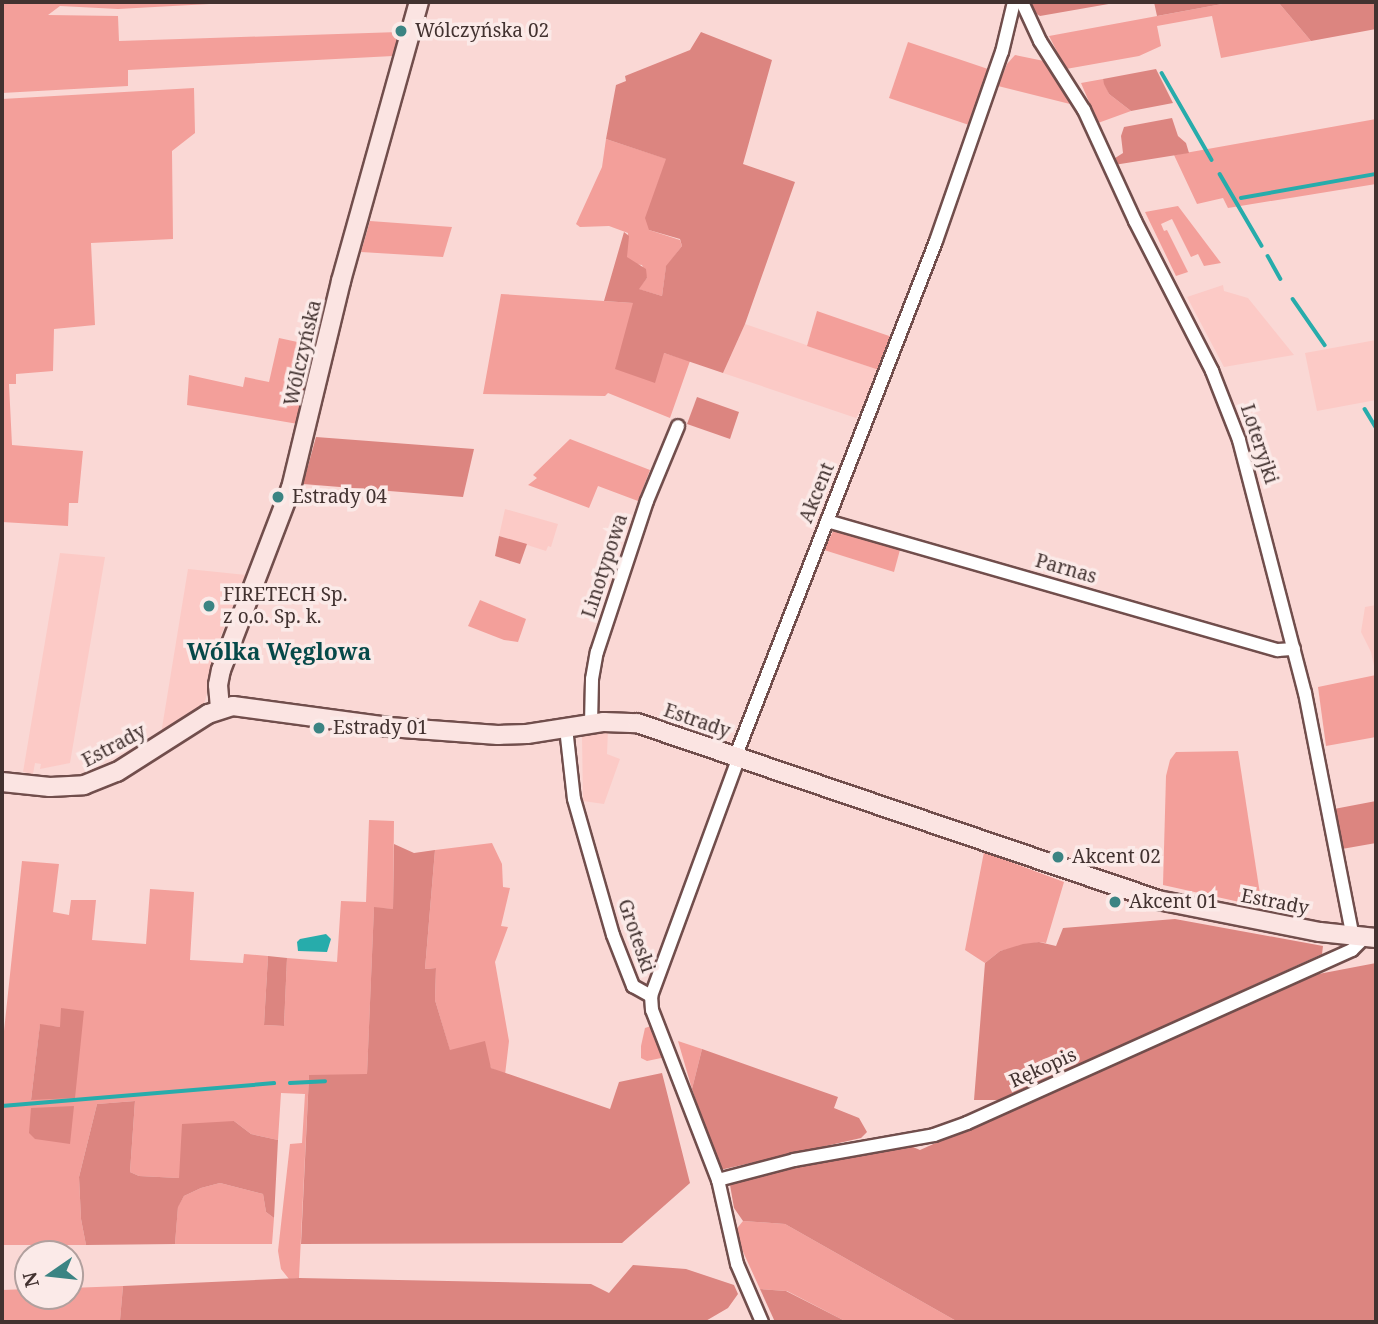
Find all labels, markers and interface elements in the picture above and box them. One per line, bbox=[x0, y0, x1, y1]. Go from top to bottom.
place label: Wólczyńska 02 bbox=[415, 20, 549, 42]
marker: Wólczyńska 02 bbox=[393, 23, 409, 39]
street label: Wólczyńska bbox=[280, 298, 326, 408]
street label: Loteryjki bbox=[1235, 401, 1283, 487]
street label: Akcent bbox=[795, 460, 839, 526]
place label: Estrady 04 bbox=[292, 486, 387, 508]
marker: Estrady 04 bbox=[270, 489, 286, 505]
street label: Linotypowa bbox=[577, 511, 633, 621]
street label: Parnas bbox=[1033, 549, 1099, 589]
place label: FIRETECH Sp. z o.o. Sp. k. bbox=[223, 584, 347, 628]
marker: FIRETECH Sp. z o.o. Sp. k. bbox=[201, 598, 217, 614]
district label: Wólka Węglowa bbox=[187, 637, 371, 665]
street label: Estrady bbox=[661, 699, 733, 743]
place label: Estrady 01 bbox=[333, 717, 428, 739]
street label: Estrady bbox=[78, 720, 150, 772]
marker: Estrady 01 bbox=[311, 720, 327, 736]
place label: Akcent 02 bbox=[1072, 846, 1161, 868]
marker: Akcent 02 bbox=[1050, 849, 1066, 865]
street label: Estrady bbox=[1239, 884, 1311, 920]
place label: Akcent 01 bbox=[1129, 891, 1218, 913]
marker: Akcent 01 bbox=[1107, 894, 1123, 910]
street label: Groteski bbox=[613, 896, 659, 976]
street label: Rękopis bbox=[1006, 1043, 1080, 1093]
north arrow bbox=[14, 1240, 84, 1310]
text: N bbox=[16, 1269, 45, 1290]

